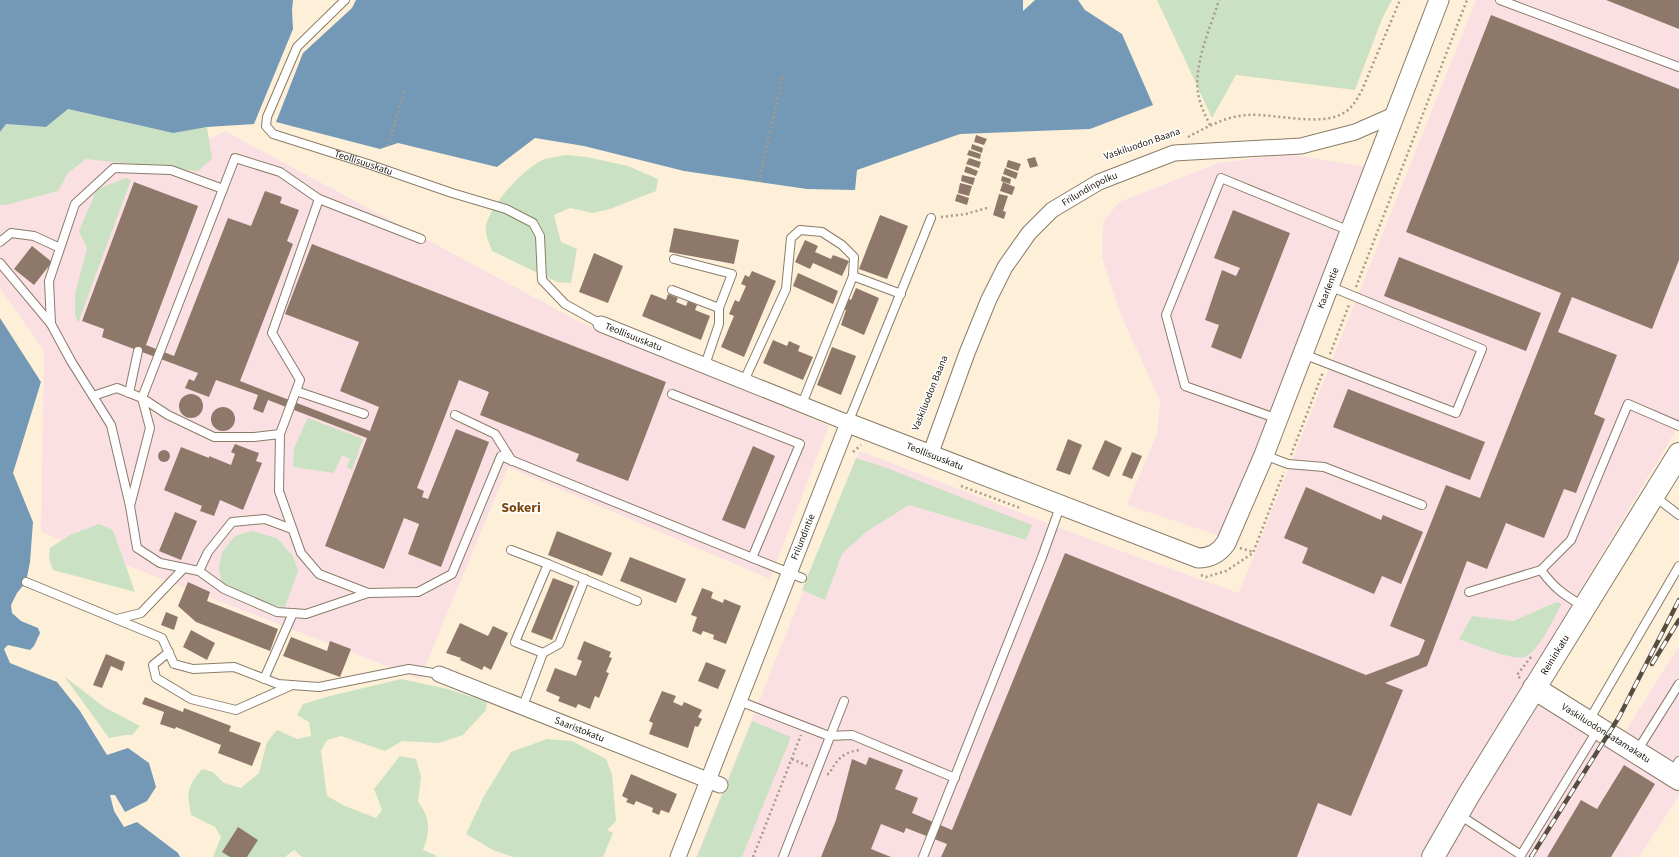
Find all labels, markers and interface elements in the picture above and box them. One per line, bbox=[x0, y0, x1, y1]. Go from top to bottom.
street label: Vaskiluodon Baana bbox=[1102, 124, 1182, 164]
street label: Teollisuuskatu bbox=[333, 147, 395, 179]
street label: Frilundinpolku bbox=[1059, 168, 1120, 210]
street label: Kaarlentie bbox=[1314, 265, 1342, 311]
street label: Teollisuuskatu bbox=[603, 319, 664, 355]
street label: Vaskiluodon Baana bbox=[909, 353, 951, 433]
street label: Teollisuuskatu bbox=[904, 439, 966, 474]
district label: Sokeri bbox=[501, 498, 541, 518]
street label: Frilundintie bbox=[787, 512, 819, 562]
street label: Reininkatu bbox=[1537, 632, 1573, 678]
street label: Vaskiluodon satamakatu bbox=[1559, 700, 1653, 766]
street label: Saaristokatu bbox=[552, 713, 607, 746]

